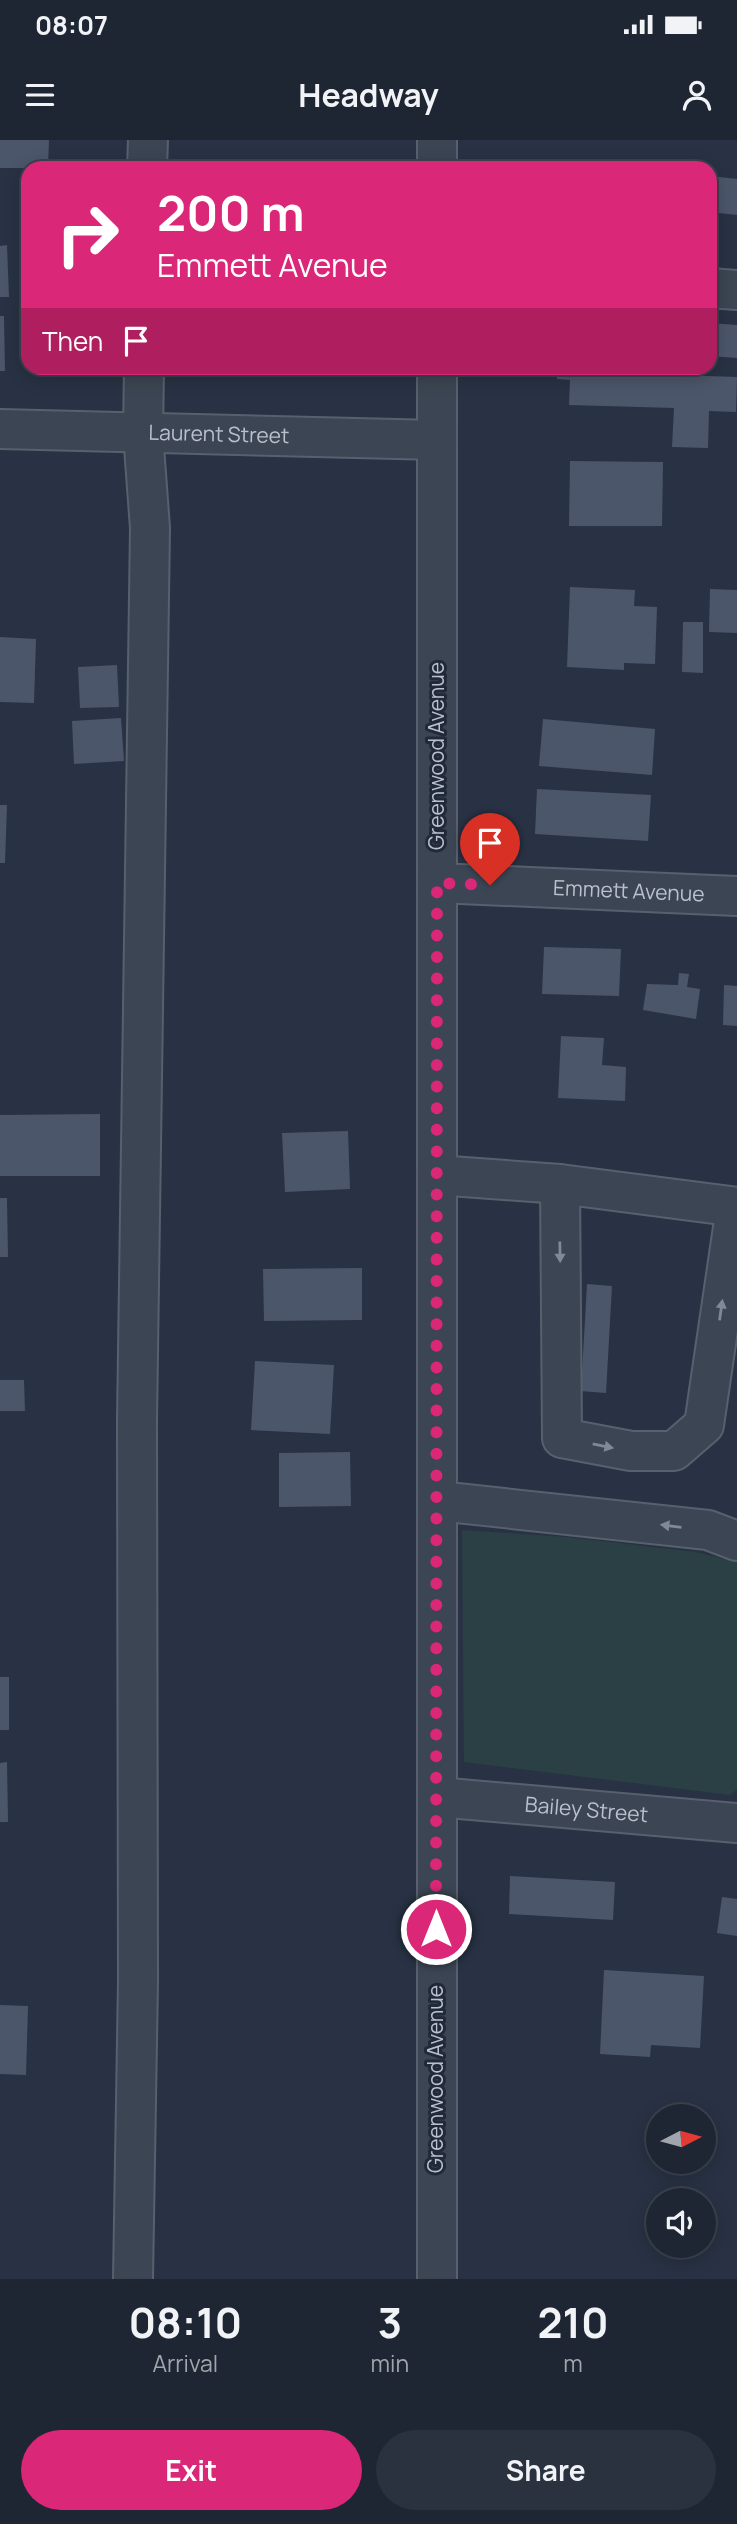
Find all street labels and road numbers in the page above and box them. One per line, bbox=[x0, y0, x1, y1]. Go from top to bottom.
street label: Laurent Street bbox=[148, 418, 290, 449]
street label: Greenwood Avenue bbox=[422, 662, 450, 850]
street label: Emmett Avenue bbox=[553, 873, 705, 908]
street label: Bailey Street bbox=[524, 1790, 649, 1828]
street label: Greenwood Avenue bbox=[421, 1985, 449, 2173]

